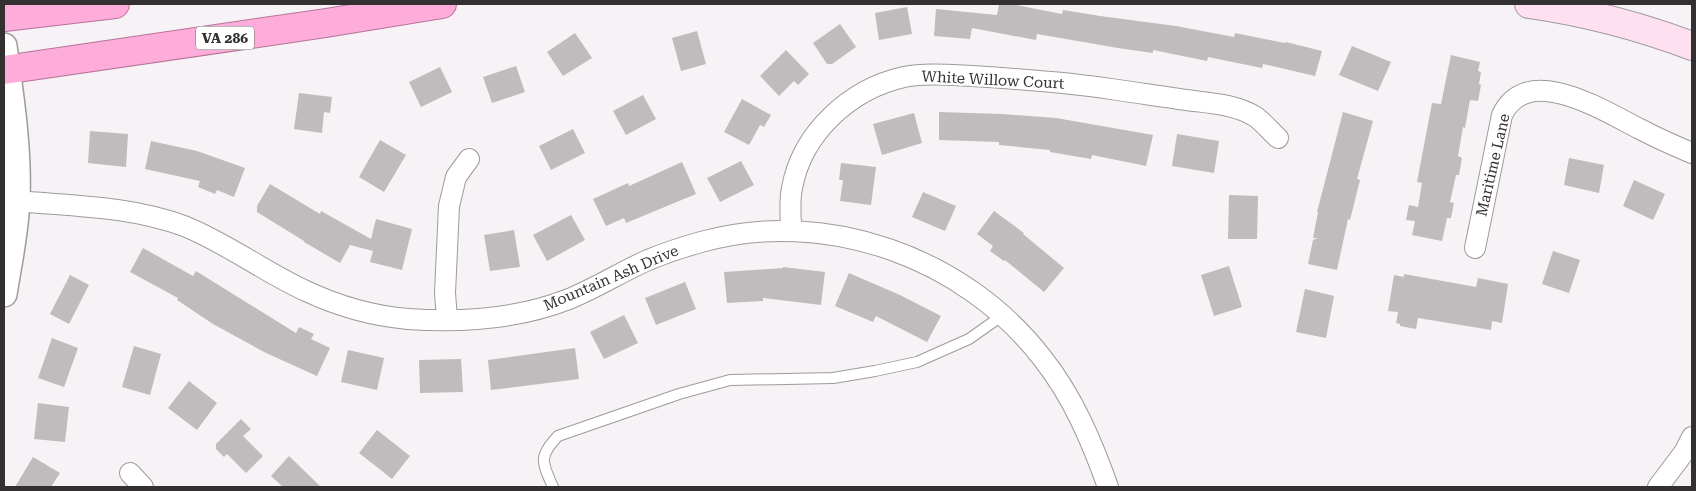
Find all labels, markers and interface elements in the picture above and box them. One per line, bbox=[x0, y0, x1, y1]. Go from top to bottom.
road number: VA 286 bbox=[196, 26, 254, 49]
street label: White Willow Court bbox=[921, 67, 1065, 93]
street label: Maritime Lane bbox=[1472, 112, 1514, 218]
street label: Mountain Ash Drive bbox=[541, 241, 681, 315]

